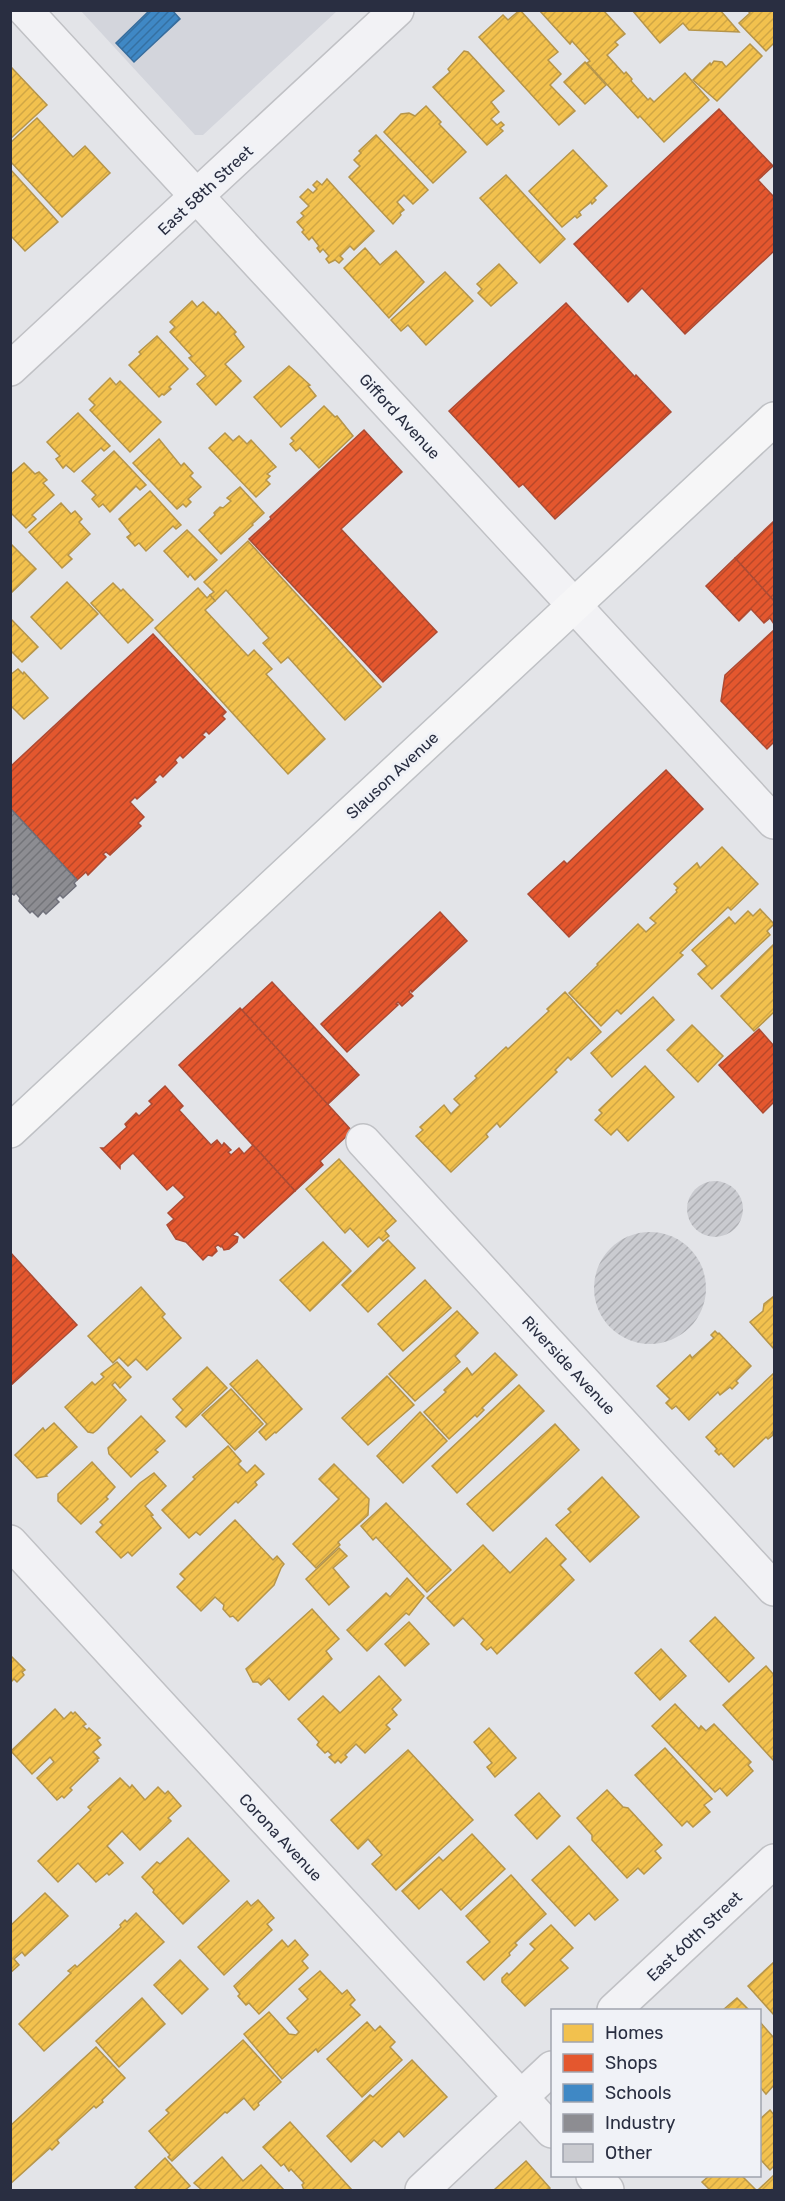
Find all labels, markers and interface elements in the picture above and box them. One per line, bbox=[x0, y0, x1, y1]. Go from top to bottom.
street label: East 58th Street bbox=[154, 142, 257, 239]
street label: Gifford Avenue bbox=[355, 370, 444, 463]
street label: Slauson Avenue bbox=[342, 728, 442, 823]
street label: Riverside Avenue bbox=[518, 1312, 619, 1419]
street label: Corona Avenue bbox=[235, 1790, 326, 1885]
street label: East 60th Street bbox=[643, 1888, 746, 1985]
legend bbox=[551, 2009, 761, 2177]
text: Homes bbox=[605, 2022, 663, 2044]
text: Shops bbox=[605, 2052, 657, 2074]
text: Schools bbox=[605, 2082, 671, 2104]
text: Industry bbox=[605, 2112, 675, 2134]
text: Other bbox=[605, 2142, 652, 2164]

